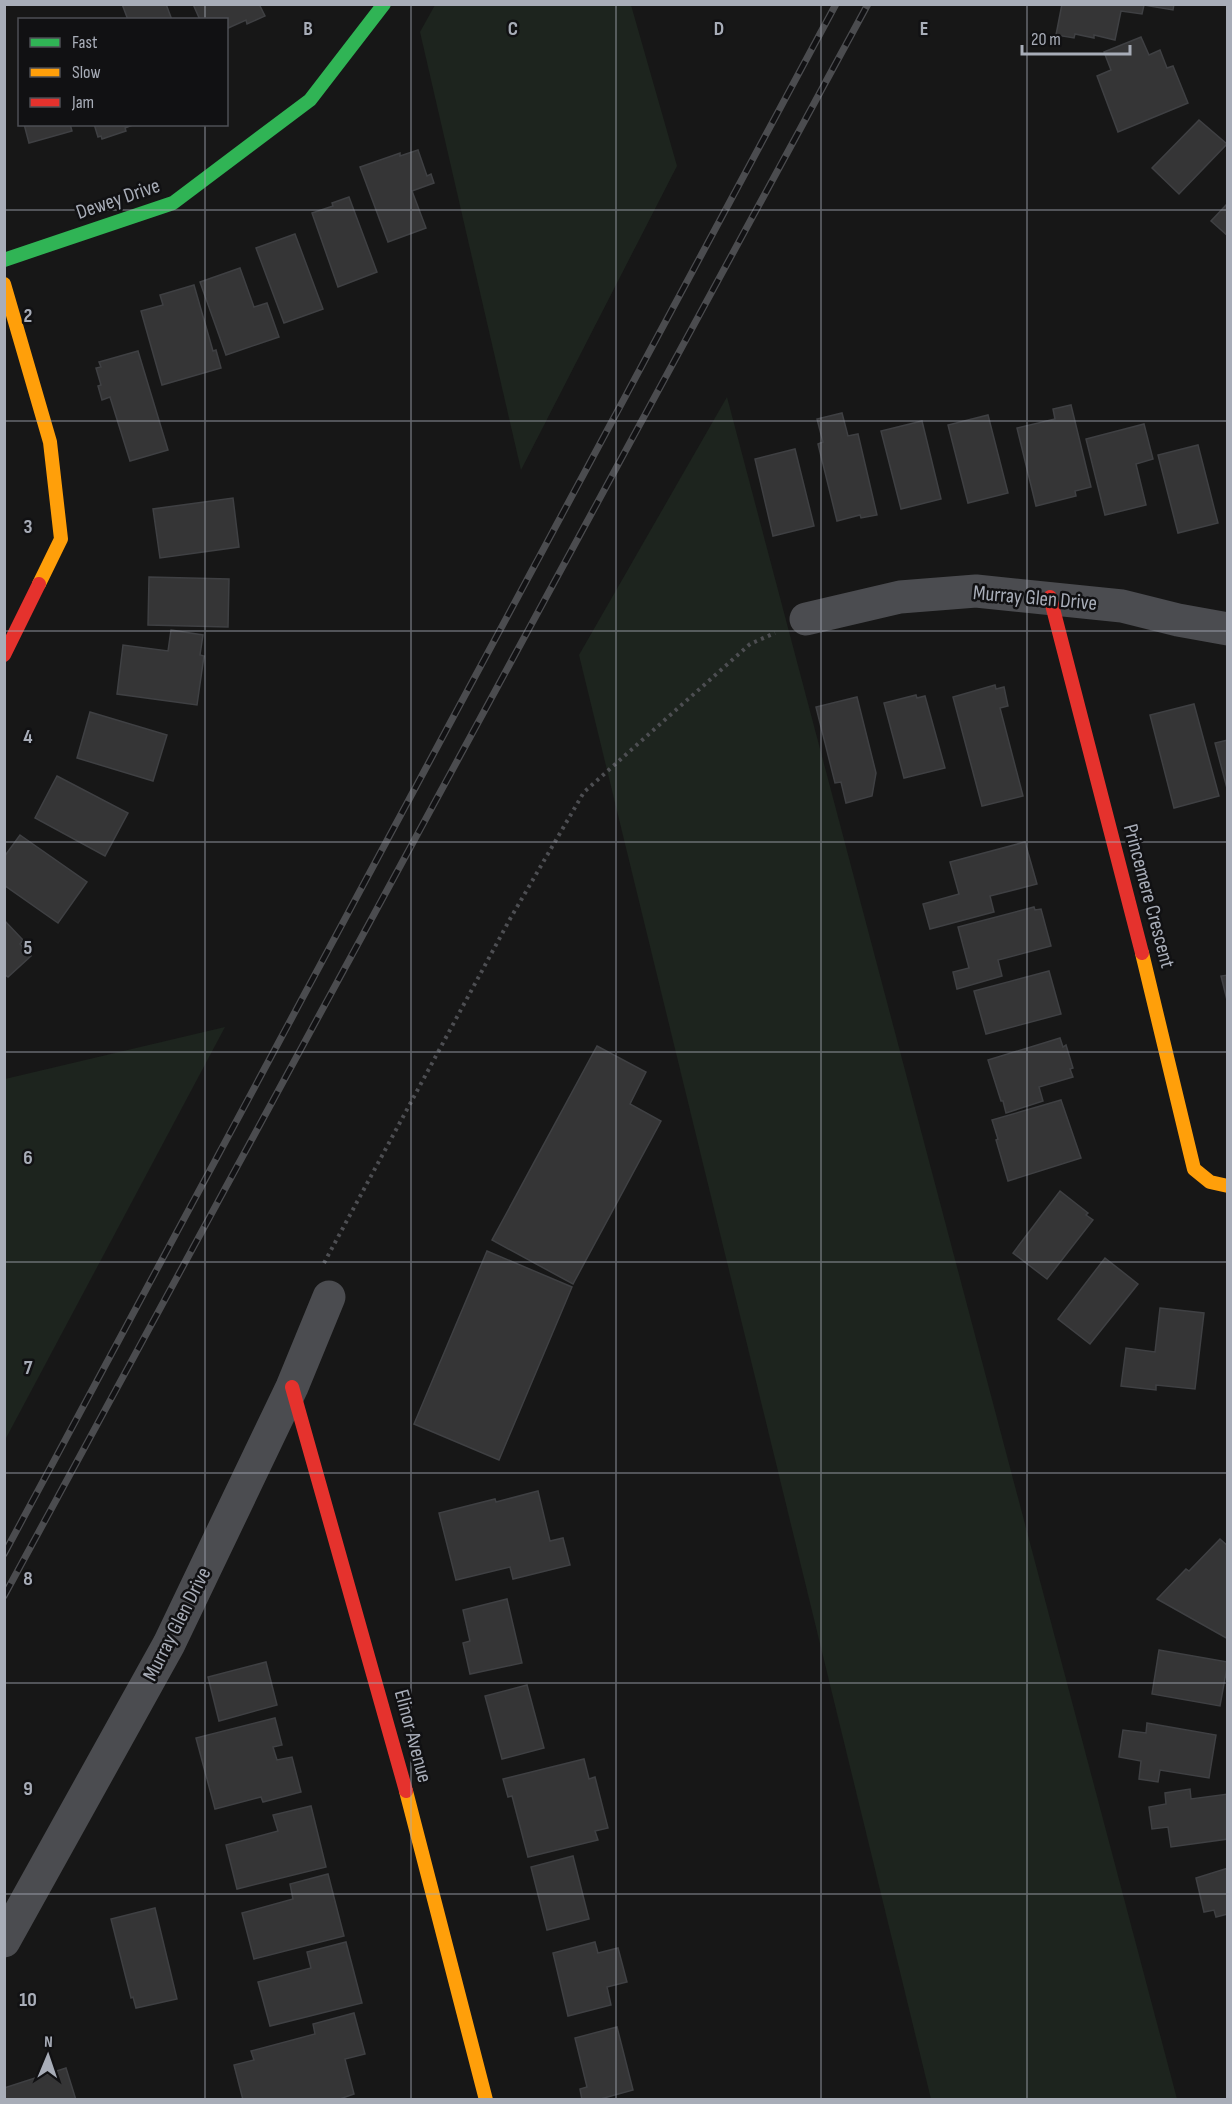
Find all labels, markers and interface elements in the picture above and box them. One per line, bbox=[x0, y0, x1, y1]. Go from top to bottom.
text: B bbox=[303, 17, 313, 41]
text: C bbox=[508, 17, 518, 41]
text: D bbox=[714, 17, 724, 41]
text: E bbox=[920, 17, 928, 41]
legend bbox=[18, 18, 228, 126]
scale bar bbox=[1022, 18, 1130, 56]
text: 20 m bbox=[1031, 29, 1061, 50]
text: Fast bbox=[72, 32, 98, 53]
text: Slow bbox=[72, 62, 101, 83]
text: Jam bbox=[71, 92, 94, 113]
street label: Dewey Drive bbox=[73, 173, 163, 225]
text: 2 bbox=[24, 304, 32, 328]
text: 3 bbox=[24, 515, 33, 539]
street label: Murray Glen Drive bbox=[972, 580, 1098, 616]
text: 4 bbox=[23, 725, 33, 749]
street label: Princemere Crescent bbox=[1118, 821, 1180, 971]
text: 5 bbox=[24, 936, 33, 960]
text: 6 bbox=[23, 1146, 33, 1170]
text: 7 bbox=[24, 1356, 33, 1380]
street label: Murray Glen Drive bbox=[138, 1563, 216, 1685]
text: 8 bbox=[23, 1567, 33, 1591]
street label: Elinor Avenue bbox=[389, 1687, 437, 1785]
text: 9 bbox=[23, 1777, 33, 1801]
text: 10 bbox=[19, 1988, 37, 2012]
north arrow bbox=[18, 2026, 78, 2086]
text: N bbox=[44, 2033, 53, 2052]

